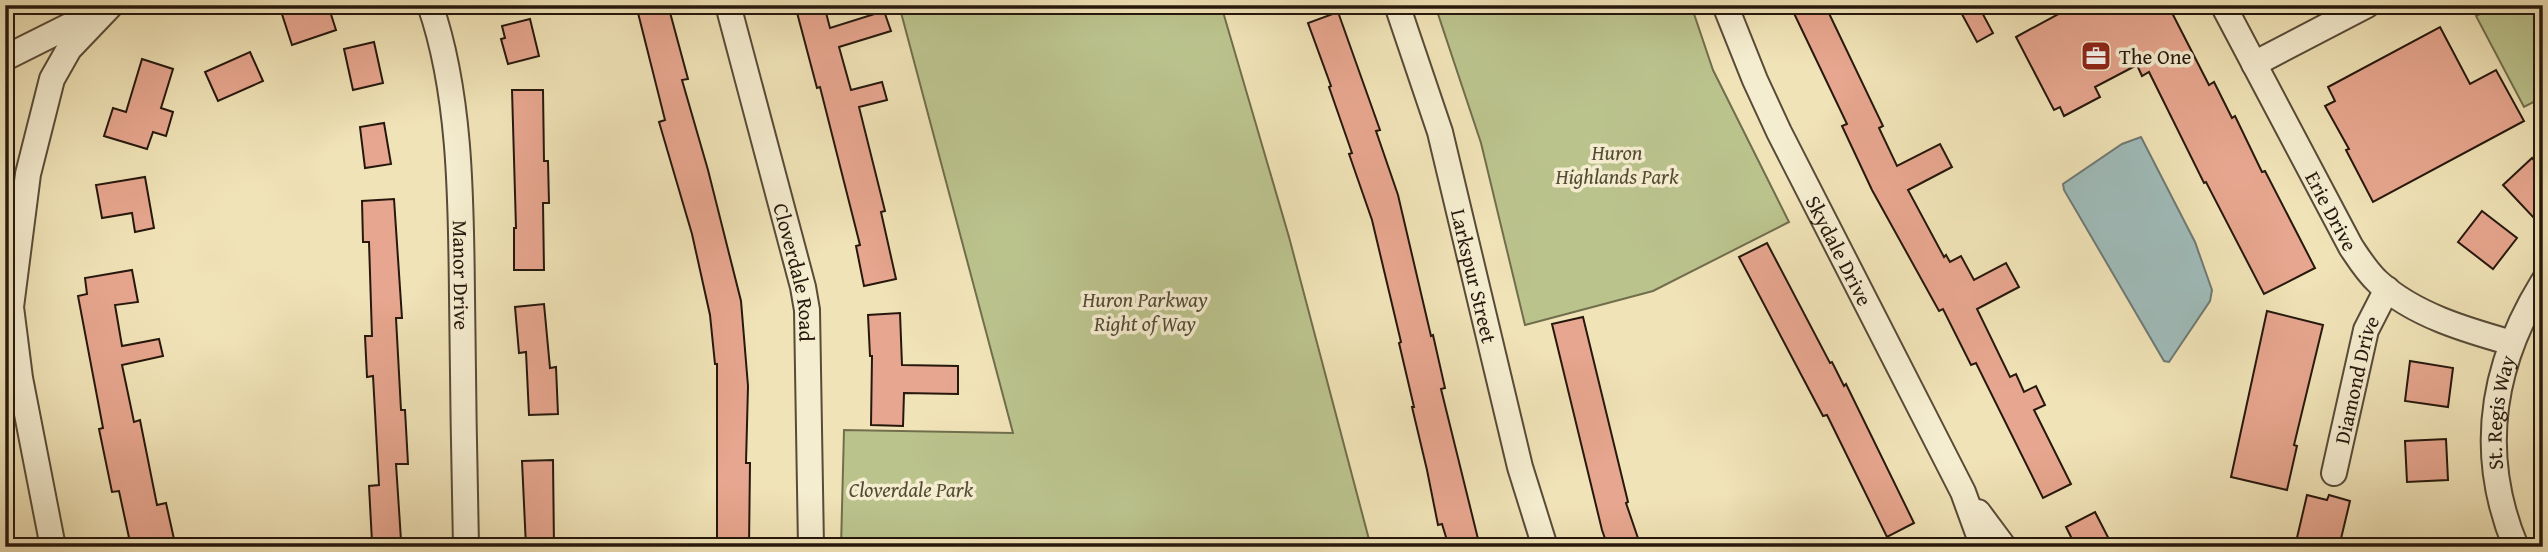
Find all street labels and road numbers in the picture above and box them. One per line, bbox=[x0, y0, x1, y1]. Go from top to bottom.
street label: Erie Drive bbox=[2298, 165, 2366, 257]
street label: Skydale Drive bbox=[1798, 190, 1881, 311]
street label: Cloverdale Road bbox=[766, 199, 823, 343]
street label: Larkspur Street bbox=[1443, 206, 1505, 347]
street label: Manor Drive bbox=[445, 220, 478, 330]
street label: Diamond Drive bbox=[2326, 309, 2387, 447]
street label: St. Regis Way bbox=[2478, 350, 2523, 472]

